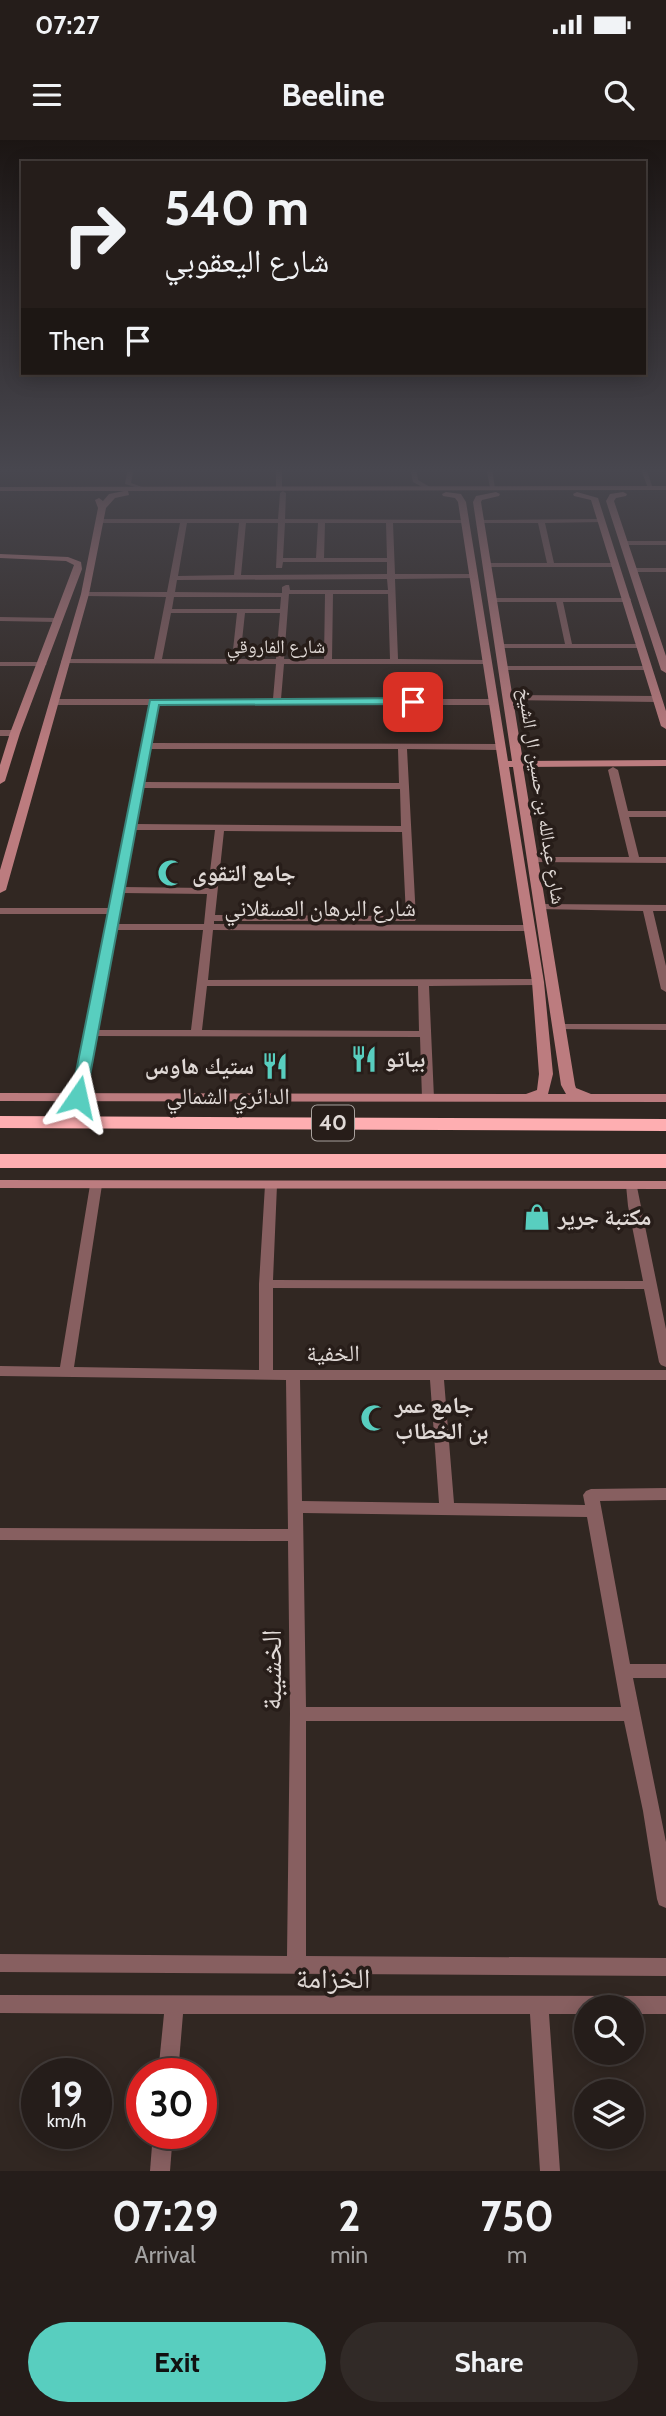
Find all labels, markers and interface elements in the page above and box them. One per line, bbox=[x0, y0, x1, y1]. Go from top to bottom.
text: 07:27 bbox=[35, 9, 99, 41]
text: Beeline bbox=[281, 75, 385, 114]
icon: menu bbox=[28, 76, 66, 114]
icon: search bbox=[600, 76, 638, 114]
text: 540 m bbox=[164, 178, 309, 237]
icon: right bbox=[49, 189, 140, 280]
text: شارع اليعقوبي bbox=[164, 241, 329, 280]
icon: arrive bbox=[119, 322, 157, 360]
text: Then bbox=[49, 325, 105, 357]
street label: شارع الفاروقي bbox=[227, 635, 325, 662]
pin bbox=[383, 672, 443, 732]
icon: arrive bbox=[394, 683, 432, 721]
street label: شارع عبدالله بن حسين ال الشيخ bbox=[512, 686, 570, 906]
mosque icon: جامع التقوى bbox=[156, 858, 186, 888]
place label: جامع التقوى bbox=[192, 859, 296, 888]
street label: شارع البرهان العسقلاني bbox=[224, 894, 416, 927]
restaurant icon: بياتو bbox=[349, 1044, 379, 1074]
place label: بياتو bbox=[385, 1045, 425, 1073]
restaurant icon: ستيك هاوس bbox=[260, 1051, 290, 1081]
place label: ستيك هاوس bbox=[145, 1052, 254, 1080]
position arrow bbox=[41, 1060, 115, 1134]
street label: الدائري الشمالي bbox=[166, 1082, 290, 1115]
road number: 40 bbox=[312, 1105, 354, 1140]
shop icon: مكتبة جرير bbox=[522, 1202, 552, 1232]
place label: مكتبة جرير bbox=[557, 1203, 652, 1231]
street label: الخفية bbox=[306, 1339, 360, 1367]
place label: جامع عمر بن الخطاب bbox=[394, 1391, 488, 1445]
mosque icon: جامع عمر بن الخطاب bbox=[359, 1403, 389, 1433]
street label: الخشيبة bbox=[254, 1630, 288, 1710]
street label: الخزامة bbox=[296, 1961, 370, 1995]
map controls bbox=[574, 1995, 644, 2149]
button: search bbox=[574, 1995, 644, 2065]
speed limit sign: 30 bbox=[126, 2058, 217, 2149]
text: 19 bbox=[50, 2073, 83, 2116]
button: layers bbox=[574, 2079, 644, 2149]
text: km/h bbox=[47, 2110, 86, 2132]
text: 07:29 bbox=[112, 2190, 218, 2242]
text: 2 bbox=[338, 2190, 360, 2242]
text: 750 bbox=[480, 2190, 554, 2242]
text: Arrival bbox=[135, 2241, 196, 2269]
text: min bbox=[330, 2241, 368, 2269]
text: m bbox=[507, 2241, 527, 2269]
button: Exit bbox=[28, 2322, 326, 2402]
button: Share bbox=[340, 2322, 638, 2402]

